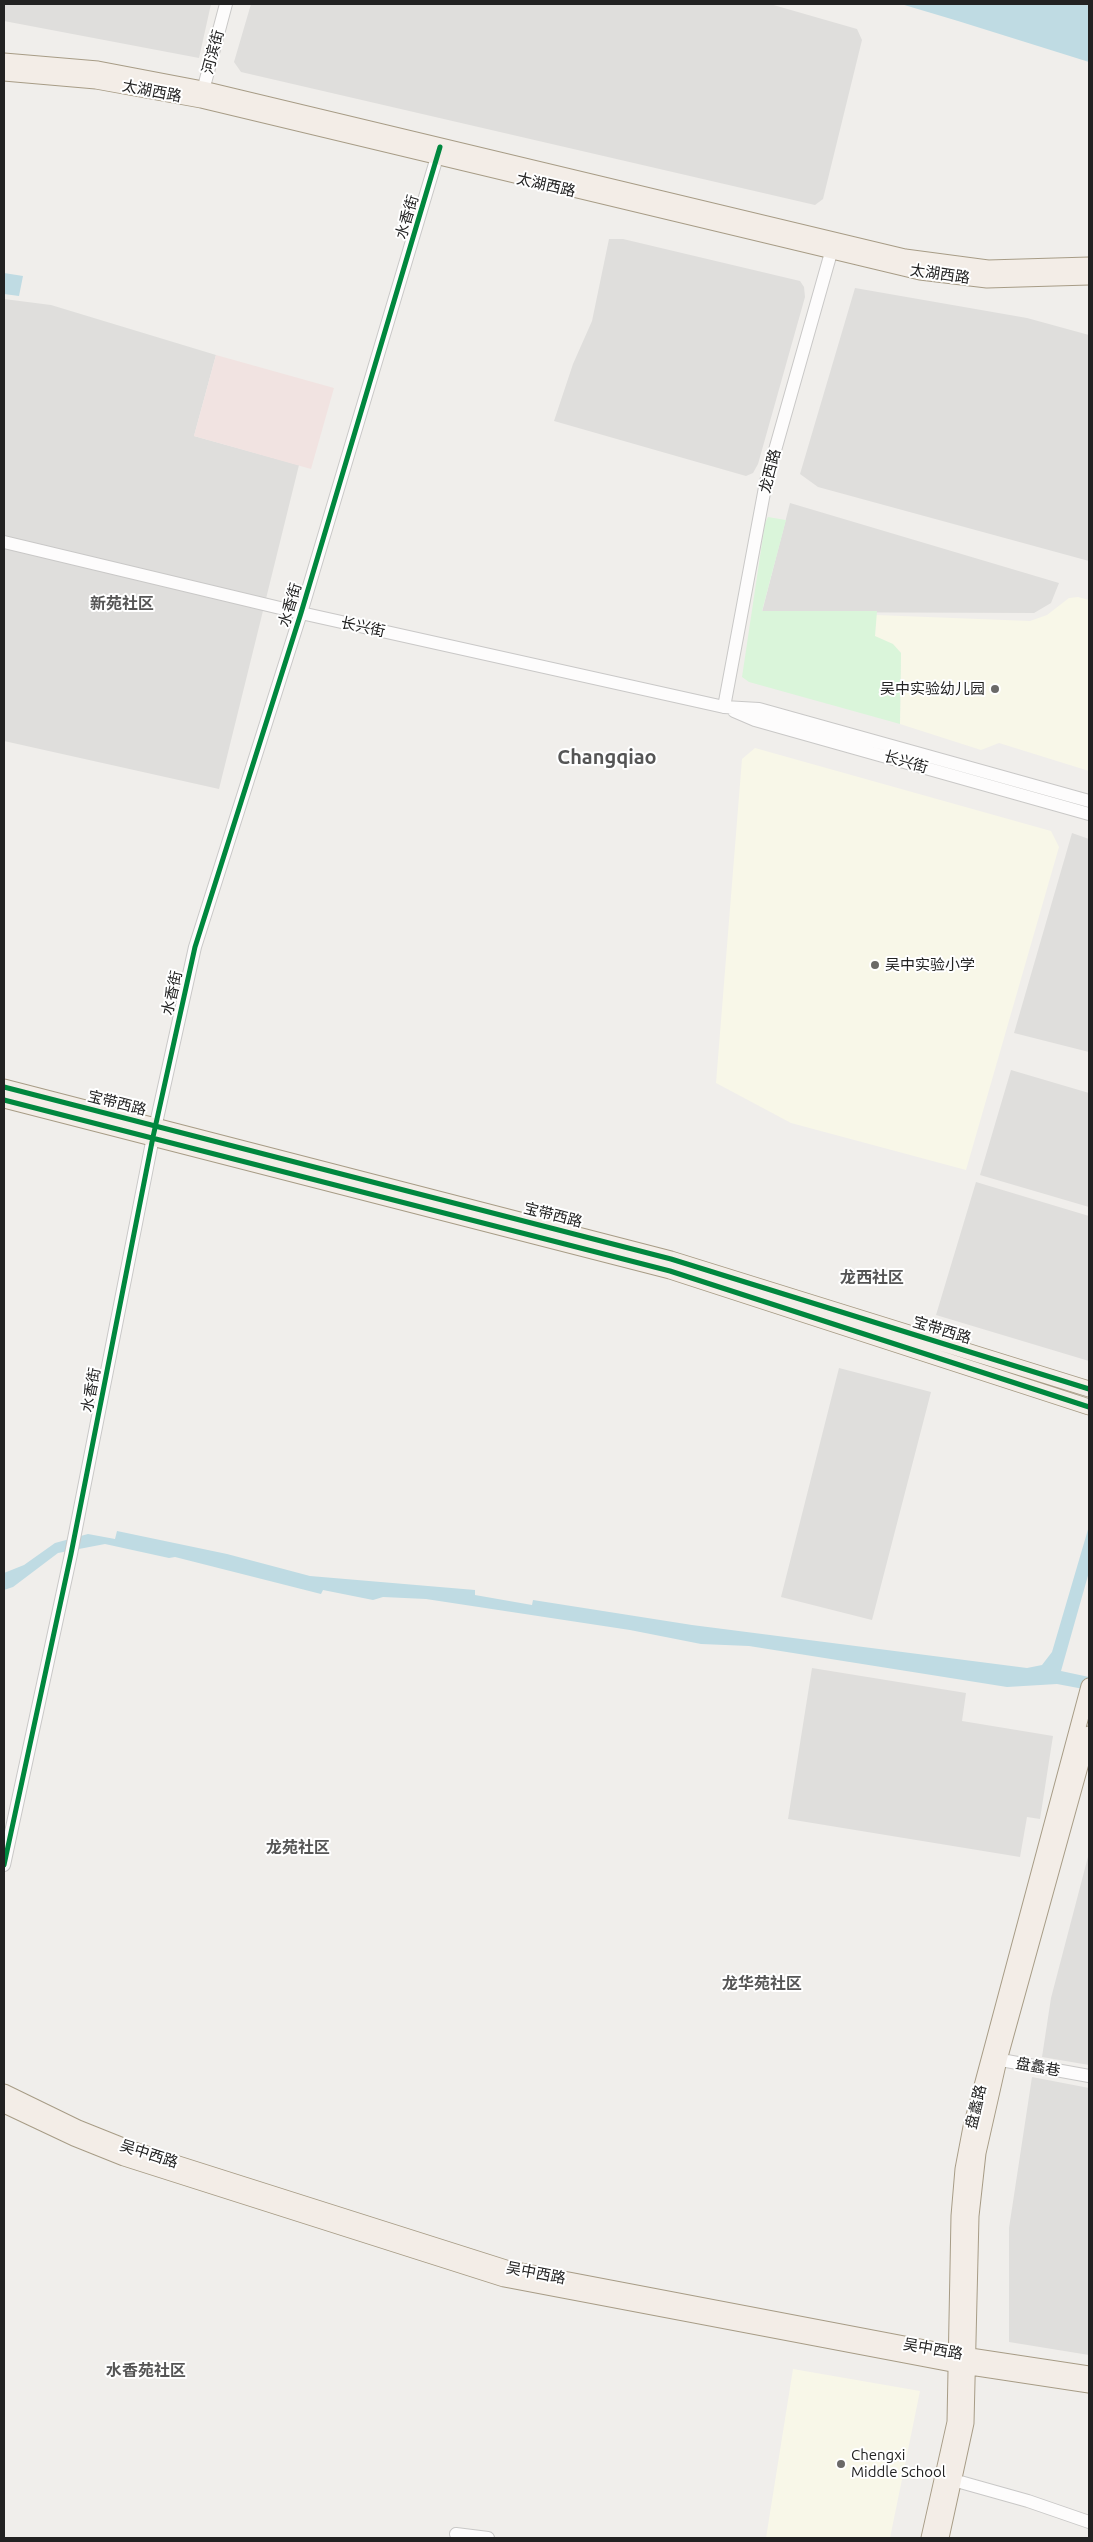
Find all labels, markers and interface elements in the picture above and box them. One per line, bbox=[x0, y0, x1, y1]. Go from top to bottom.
street label: 河滨街 bbox=[198, 28, 228, 76]
street label: 太湖西路 bbox=[121, 76, 183, 106]
street label: 太湖西路 bbox=[515, 169, 577, 201]
street label: 水香街 bbox=[392, 193, 422, 241]
street label: 太湖西路 bbox=[909, 261, 971, 287]
street label: 龙西路 bbox=[756, 447, 784, 495]
street label: 水香街 bbox=[275, 581, 305, 629]
district label: 新苑社区 bbox=[90, 594, 154, 614]
street label: 长兴街 bbox=[339, 614, 387, 640]
place label: 吴中实验幼儿园 bbox=[880, 680, 985, 698]
marker: 吴中实验幼儿园 bbox=[989, 683, 1001, 695]
district label: Changqiao bbox=[557, 745, 657, 769]
street label: 长兴街 bbox=[882, 747, 930, 777]
place label: 吴中实验小学 bbox=[885, 956, 975, 974]
marker: 吴中实验小学 bbox=[869, 959, 881, 971]
street label: 水香街 bbox=[158, 969, 186, 1017]
street label: 宝带西路 bbox=[86, 1087, 148, 1119]
street label: 宝带西路 bbox=[522, 1199, 584, 1231]
district label: 龙西社区 bbox=[840, 1268, 904, 1288]
street label: 宝带西路 bbox=[911, 1313, 973, 1347]
street label: 水香街 bbox=[78, 1366, 104, 1414]
district label: 龙苑社区 bbox=[266, 1838, 330, 1858]
district label: 龙华苑社区 bbox=[722, 1974, 802, 1994]
street label: 盘蠡巷 bbox=[1014, 2054, 1062, 2080]
street label: 盘蠡路 bbox=[962, 2083, 990, 2131]
street label: 吴中西路 bbox=[118, 2136, 180, 2172]
street label: 吴中西路 bbox=[505, 2258, 567, 2288]
street label: 吴中西路 bbox=[902, 2335, 964, 2363]
district label: 水香苑社区 bbox=[106, 2361, 186, 2381]
place label: Chengxi Middle School bbox=[851, 2446, 946, 2481]
marker: Chengxi Middle School bbox=[835, 2458, 847, 2470]

